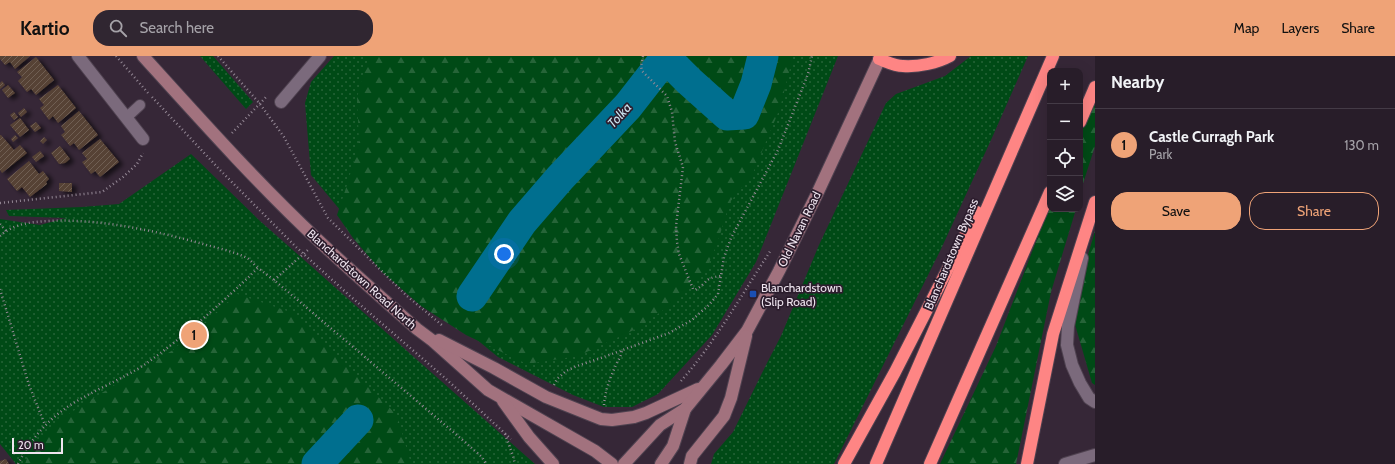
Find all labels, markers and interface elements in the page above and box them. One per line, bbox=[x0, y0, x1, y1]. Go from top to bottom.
search box bbox=[93, 10, 373, 46]
text: Kartio bbox=[20, 17, 69, 40]
icon: search bbox=[107, 17, 129, 39]
text: Search here bbox=[139, 19, 214, 37]
text: Map bbox=[1234, 19, 1259, 37]
text: Layers bbox=[1281, 19, 1319, 37]
text: Share bbox=[1341, 19, 1375, 37]
map controls bbox=[1047, 68, 1083, 212]
button: + bbox=[1047, 68, 1083, 104]
text: Nearby bbox=[1111, 72, 1164, 92]
water label: Tolka bbox=[604, 99, 634, 131]
button: − bbox=[1047, 104, 1083, 140]
text: Castle Curragh Park bbox=[1149, 128, 1274, 146]
text: 1 bbox=[1122, 137, 1126, 153]
text: 130 m bbox=[1344, 137, 1379, 153]
button: locate bbox=[1047, 140, 1083, 176]
text: Park bbox=[1149, 146, 1172, 162]
button: layers bbox=[1047, 176, 1083, 212]
street label: Old Navan Road bbox=[774, 189, 824, 269]
button: Save bbox=[1111, 192, 1241, 230]
button: Share bbox=[1249, 192, 1379, 230]
street label: Blanchardstown Bypass bbox=[921, 196, 981, 312]
street label: Blanchardstown Road North bbox=[304, 226, 420, 332]
your location bbox=[494, 244, 514, 264]
place label: Blanchardstown (Slip Road) bbox=[761, 280, 843, 309]
marker: Blanchardstown (Slip Road) bbox=[748, 289, 758, 299]
pin: 1 bbox=[181, 320, 207, 350]
scale bar bbox=[12, 436, 63, 455]
text: 20 m bbox=[18, 438, 44, 452]

